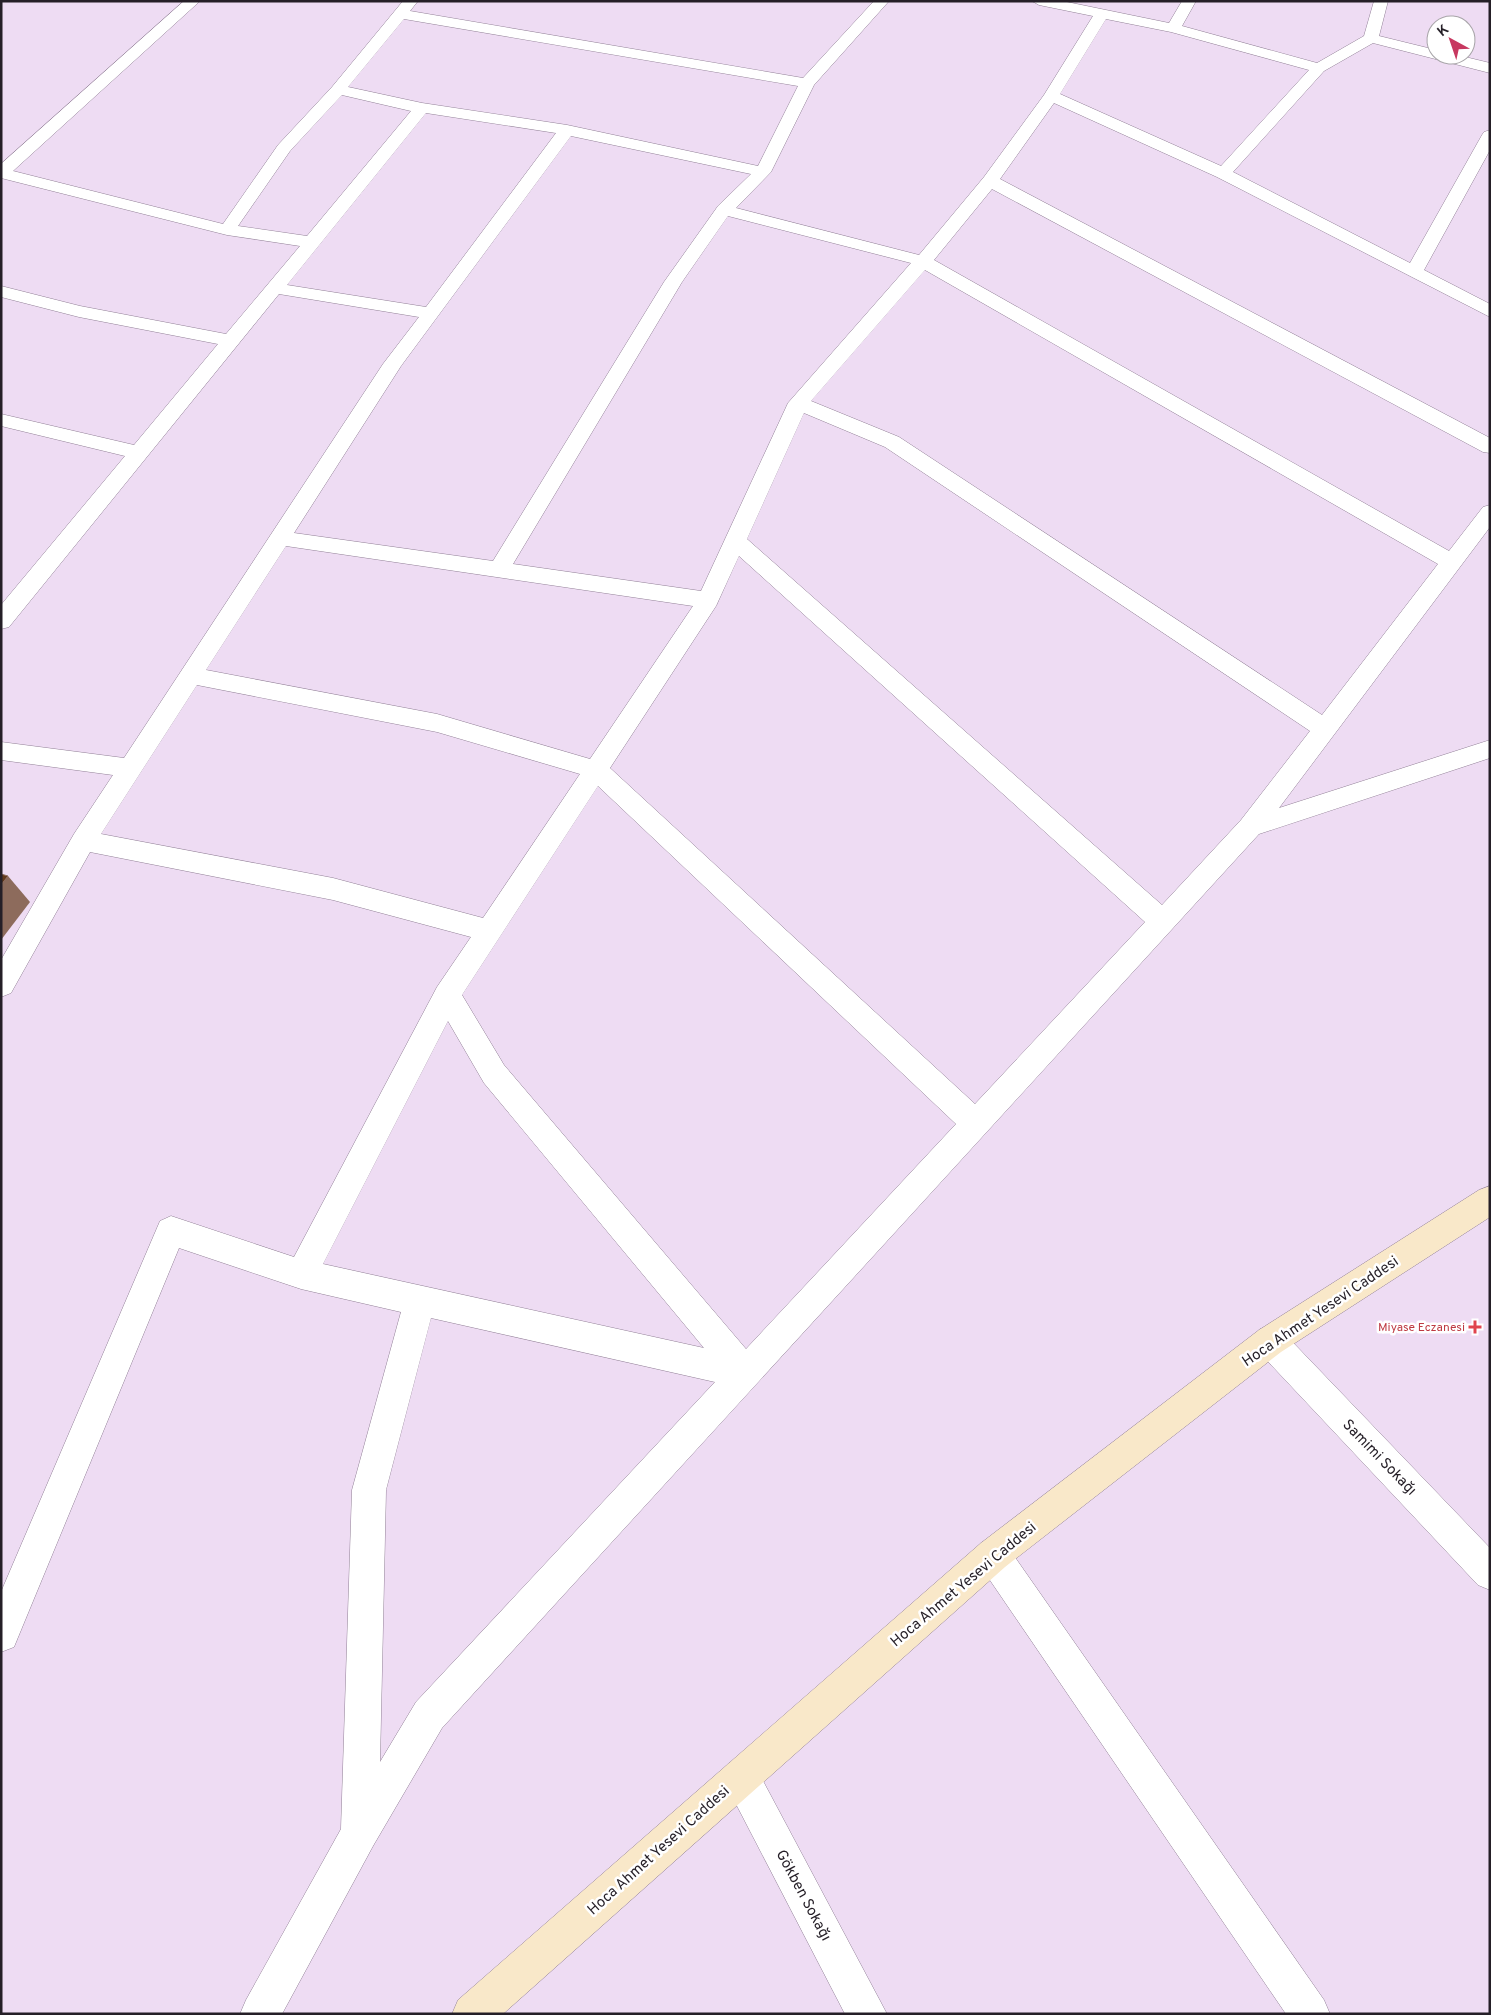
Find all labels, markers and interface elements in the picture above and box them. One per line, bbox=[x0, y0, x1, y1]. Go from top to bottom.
north arrow bbox=[1426, 15, 1476, 65]
text: K bbox=[1434, 21, 1453, 41]
street label: Hoca Ahmet Yesevi Caddesi bbox=[1239, 1253, 1403, 1372]
place label: Miyase Eczanesi bbox=[1378, 1320, 1465, 1336]
marker: Miyase Eczanesi bbox=[1469, 1321, 1481, 1333]
street label: Samimi Sokağı bbox=[1338, 1416, 1420, 1500]
street label: Hoca Ahmet Yesevi Caddesi bbox=[887, 1518, 1041, 1652]
street label: Hoca Ahmet Yesevi Caddesi bbox=[584, 1782, 734, 1920]
street label: Gökben Sokağı bbox=[771, 1847, 835, 1945]

